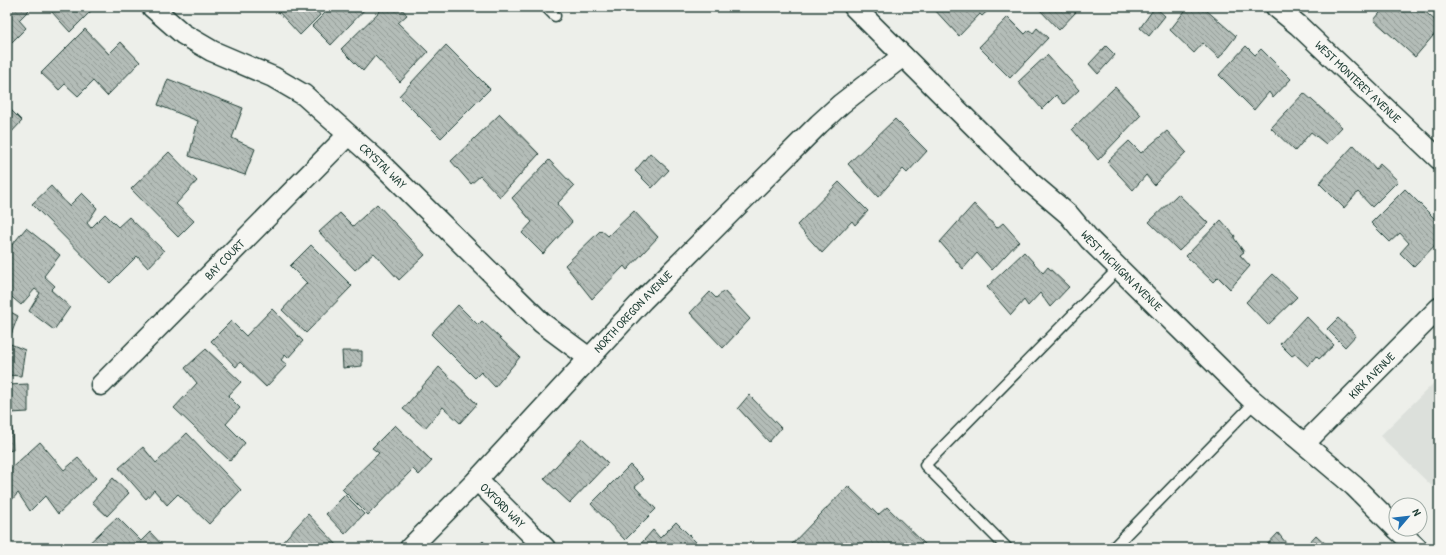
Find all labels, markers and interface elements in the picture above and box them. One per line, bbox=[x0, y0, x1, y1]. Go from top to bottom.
street label: WEST MONTEREY AVENUE bbox=[1311, 36, 1405, 127]
street label: CRYSTAL WAY bbox=[356, 139, 411, 193]
street label: WEST MICHIGAN AVENUE bbox=[1077, 226, 1167, 315]
street label: BAY COURT bbox=[200, 235, 249, 284]
street label: NORTH OREGON AVENUE bbox=[589, 266, 676, 356]
street label: KIRK AVENUE bbox=[1344, 348, 1399, 402]
street label: OXFORD WAY bbox=[476, 479, 530, 532]
north arrow bbox=[1388, 497, 1428, 537]
text: N bbox=[1409, 506, 1424, 518]

